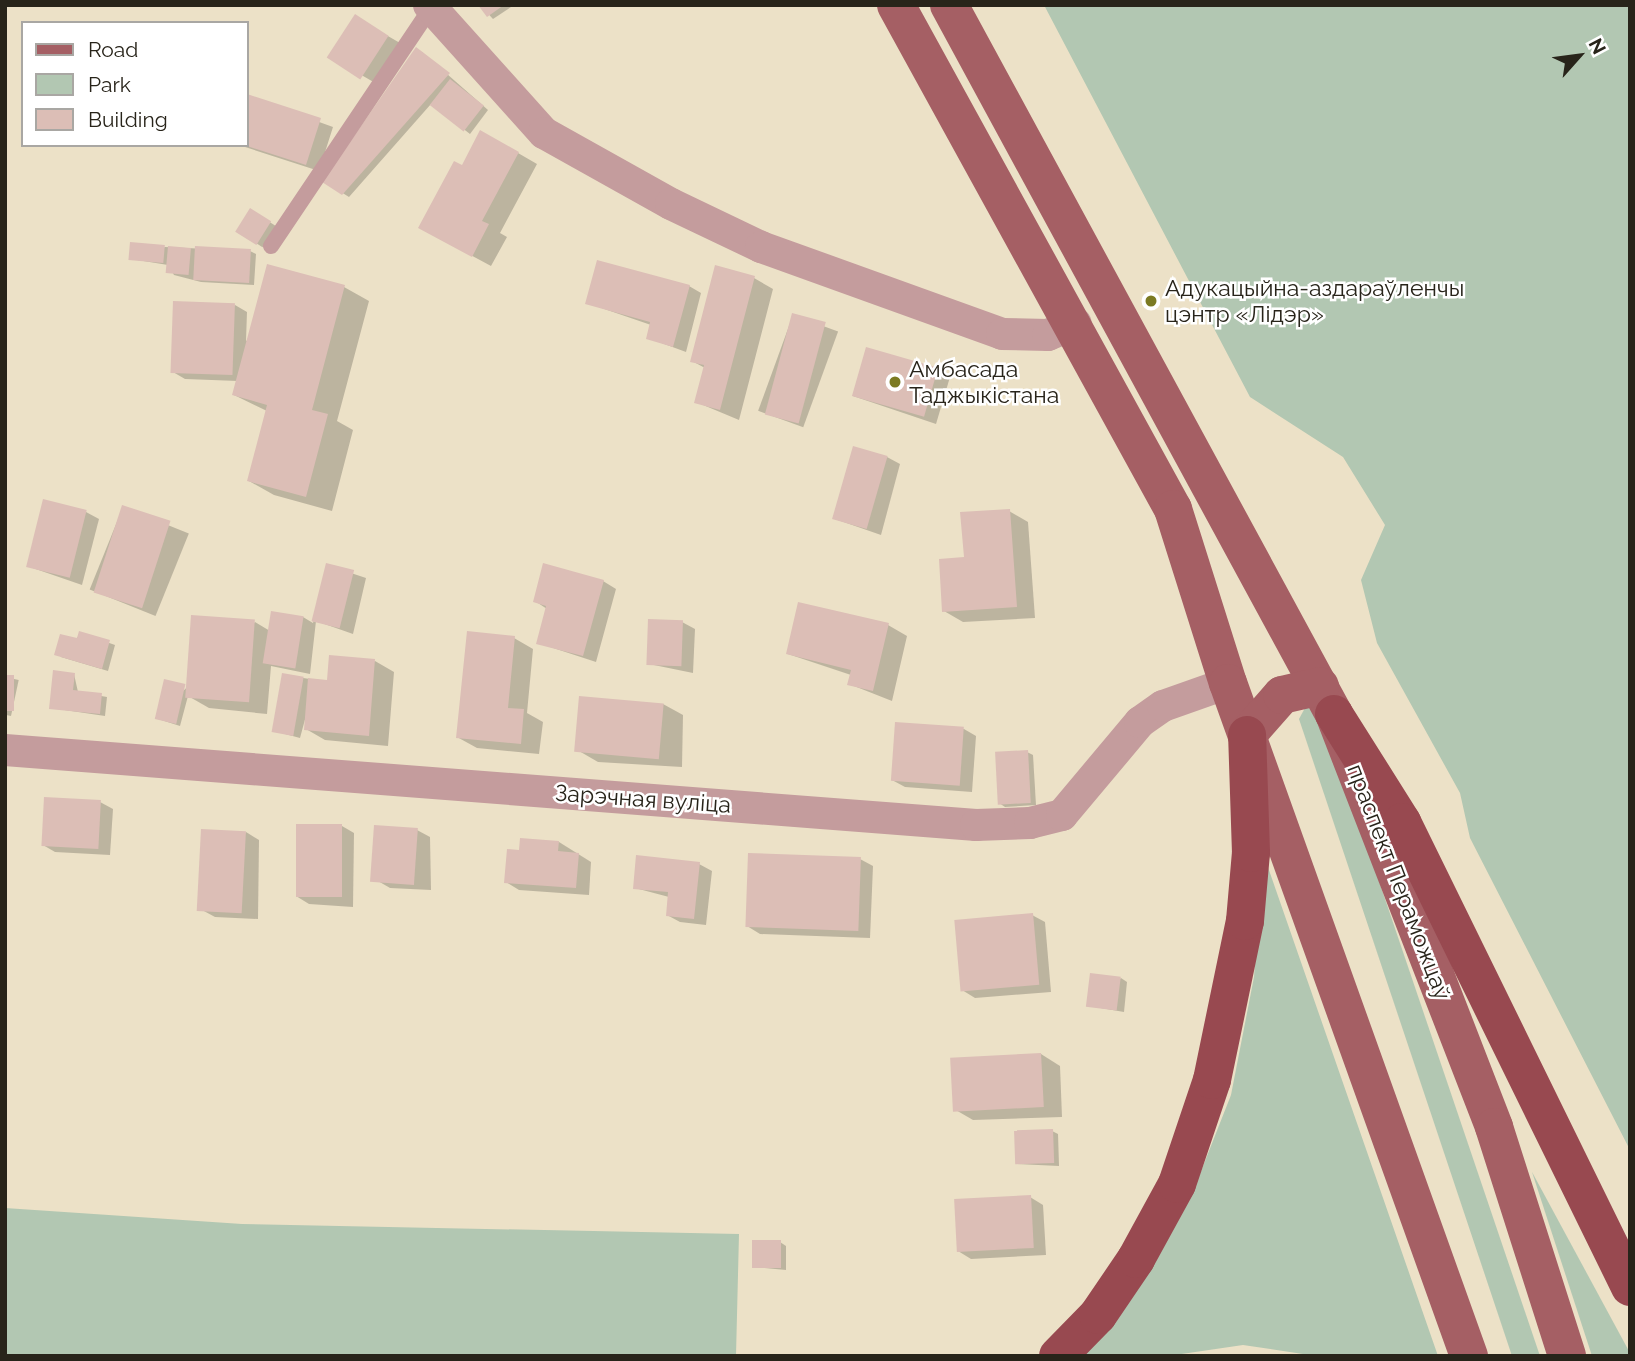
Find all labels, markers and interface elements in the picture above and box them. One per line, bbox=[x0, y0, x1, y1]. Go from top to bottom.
legend bbox=[21, 21, 248, 147]
north arrow bbox=[1544, 21, 1614, 91]
text: N bbox=[1584, 35, 1611, 58]
text: Road bbox=[88, 37, 138, 62]
text: Park bbox=[88, 72, 131, 97]
text: Building bbox=[88, 107, 168, 132]
place label: Адукацыйна-аздараўленчы цэнтр «Лідэр» bbox=[1165, 274, 1464, 328]
marker: Адукацыйна-аздараўленчы цэнтр «Лідэр» bbox=[1143, 293, 1159, 309]
place label: Амбасада Таджыкістана bbox=[909, 355, 1059, 409]
marker: Амбасада Таджыкістана bbox=[887, 374, 903, 390]
street label: праспект Пераможцаў bbox=[1341, 760, 1457, 1004]
street label: Зарэчная вуліца bbox=[554, 779, 732, 819]

